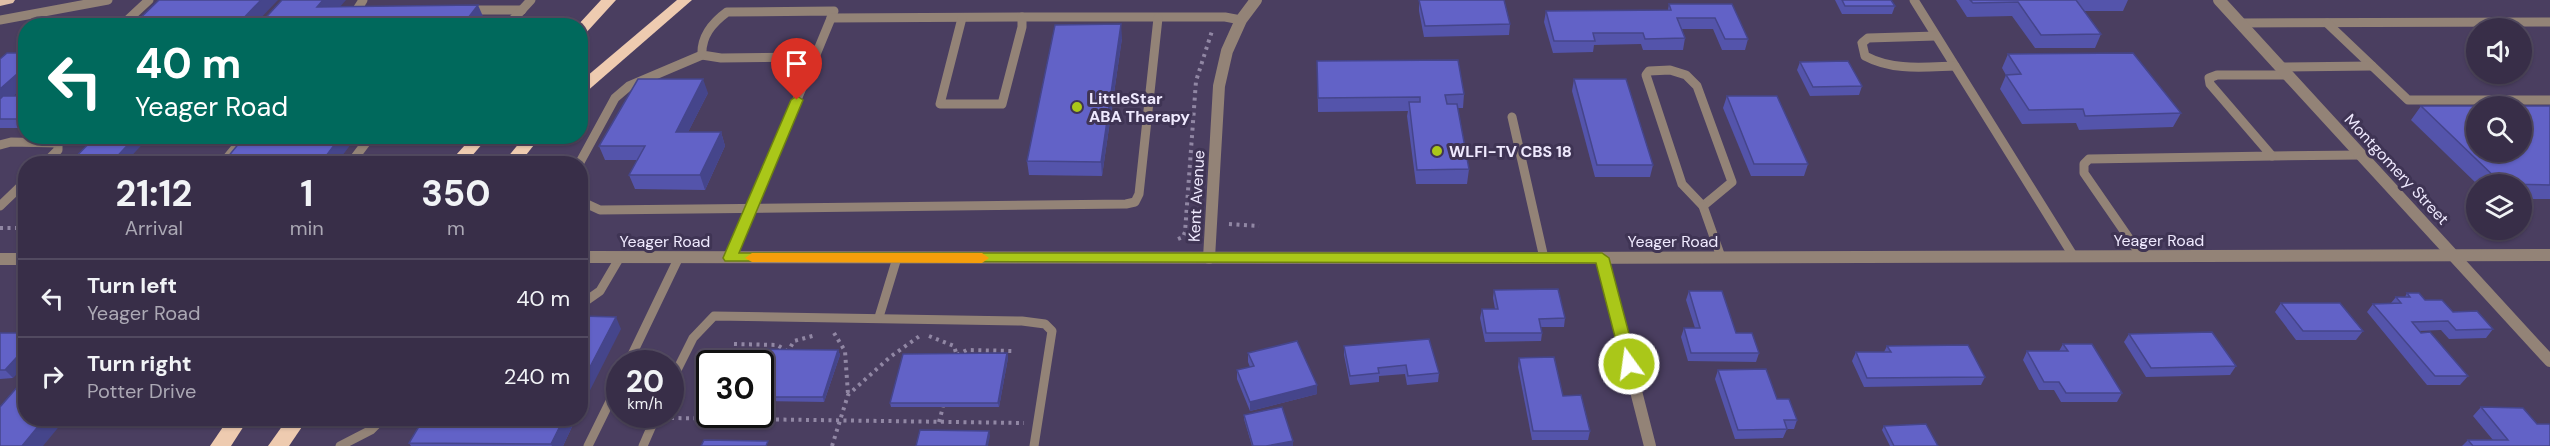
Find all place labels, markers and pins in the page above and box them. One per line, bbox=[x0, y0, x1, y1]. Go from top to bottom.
pin bbox=[771, 38, 822, 100]
place label: LittleStar ABA Therapy bbox=[1089, 88, 1190, 127]
marker: LittleStar ABA Therapy bbox=[1070, 100, 1084, 114]
place label: WLFI-TV CBS 18 bbox=[1449, 141, 1572, 162]
marker: WLFI-TV CBS 18 bbox=[1430, 144, 1444, 158]

